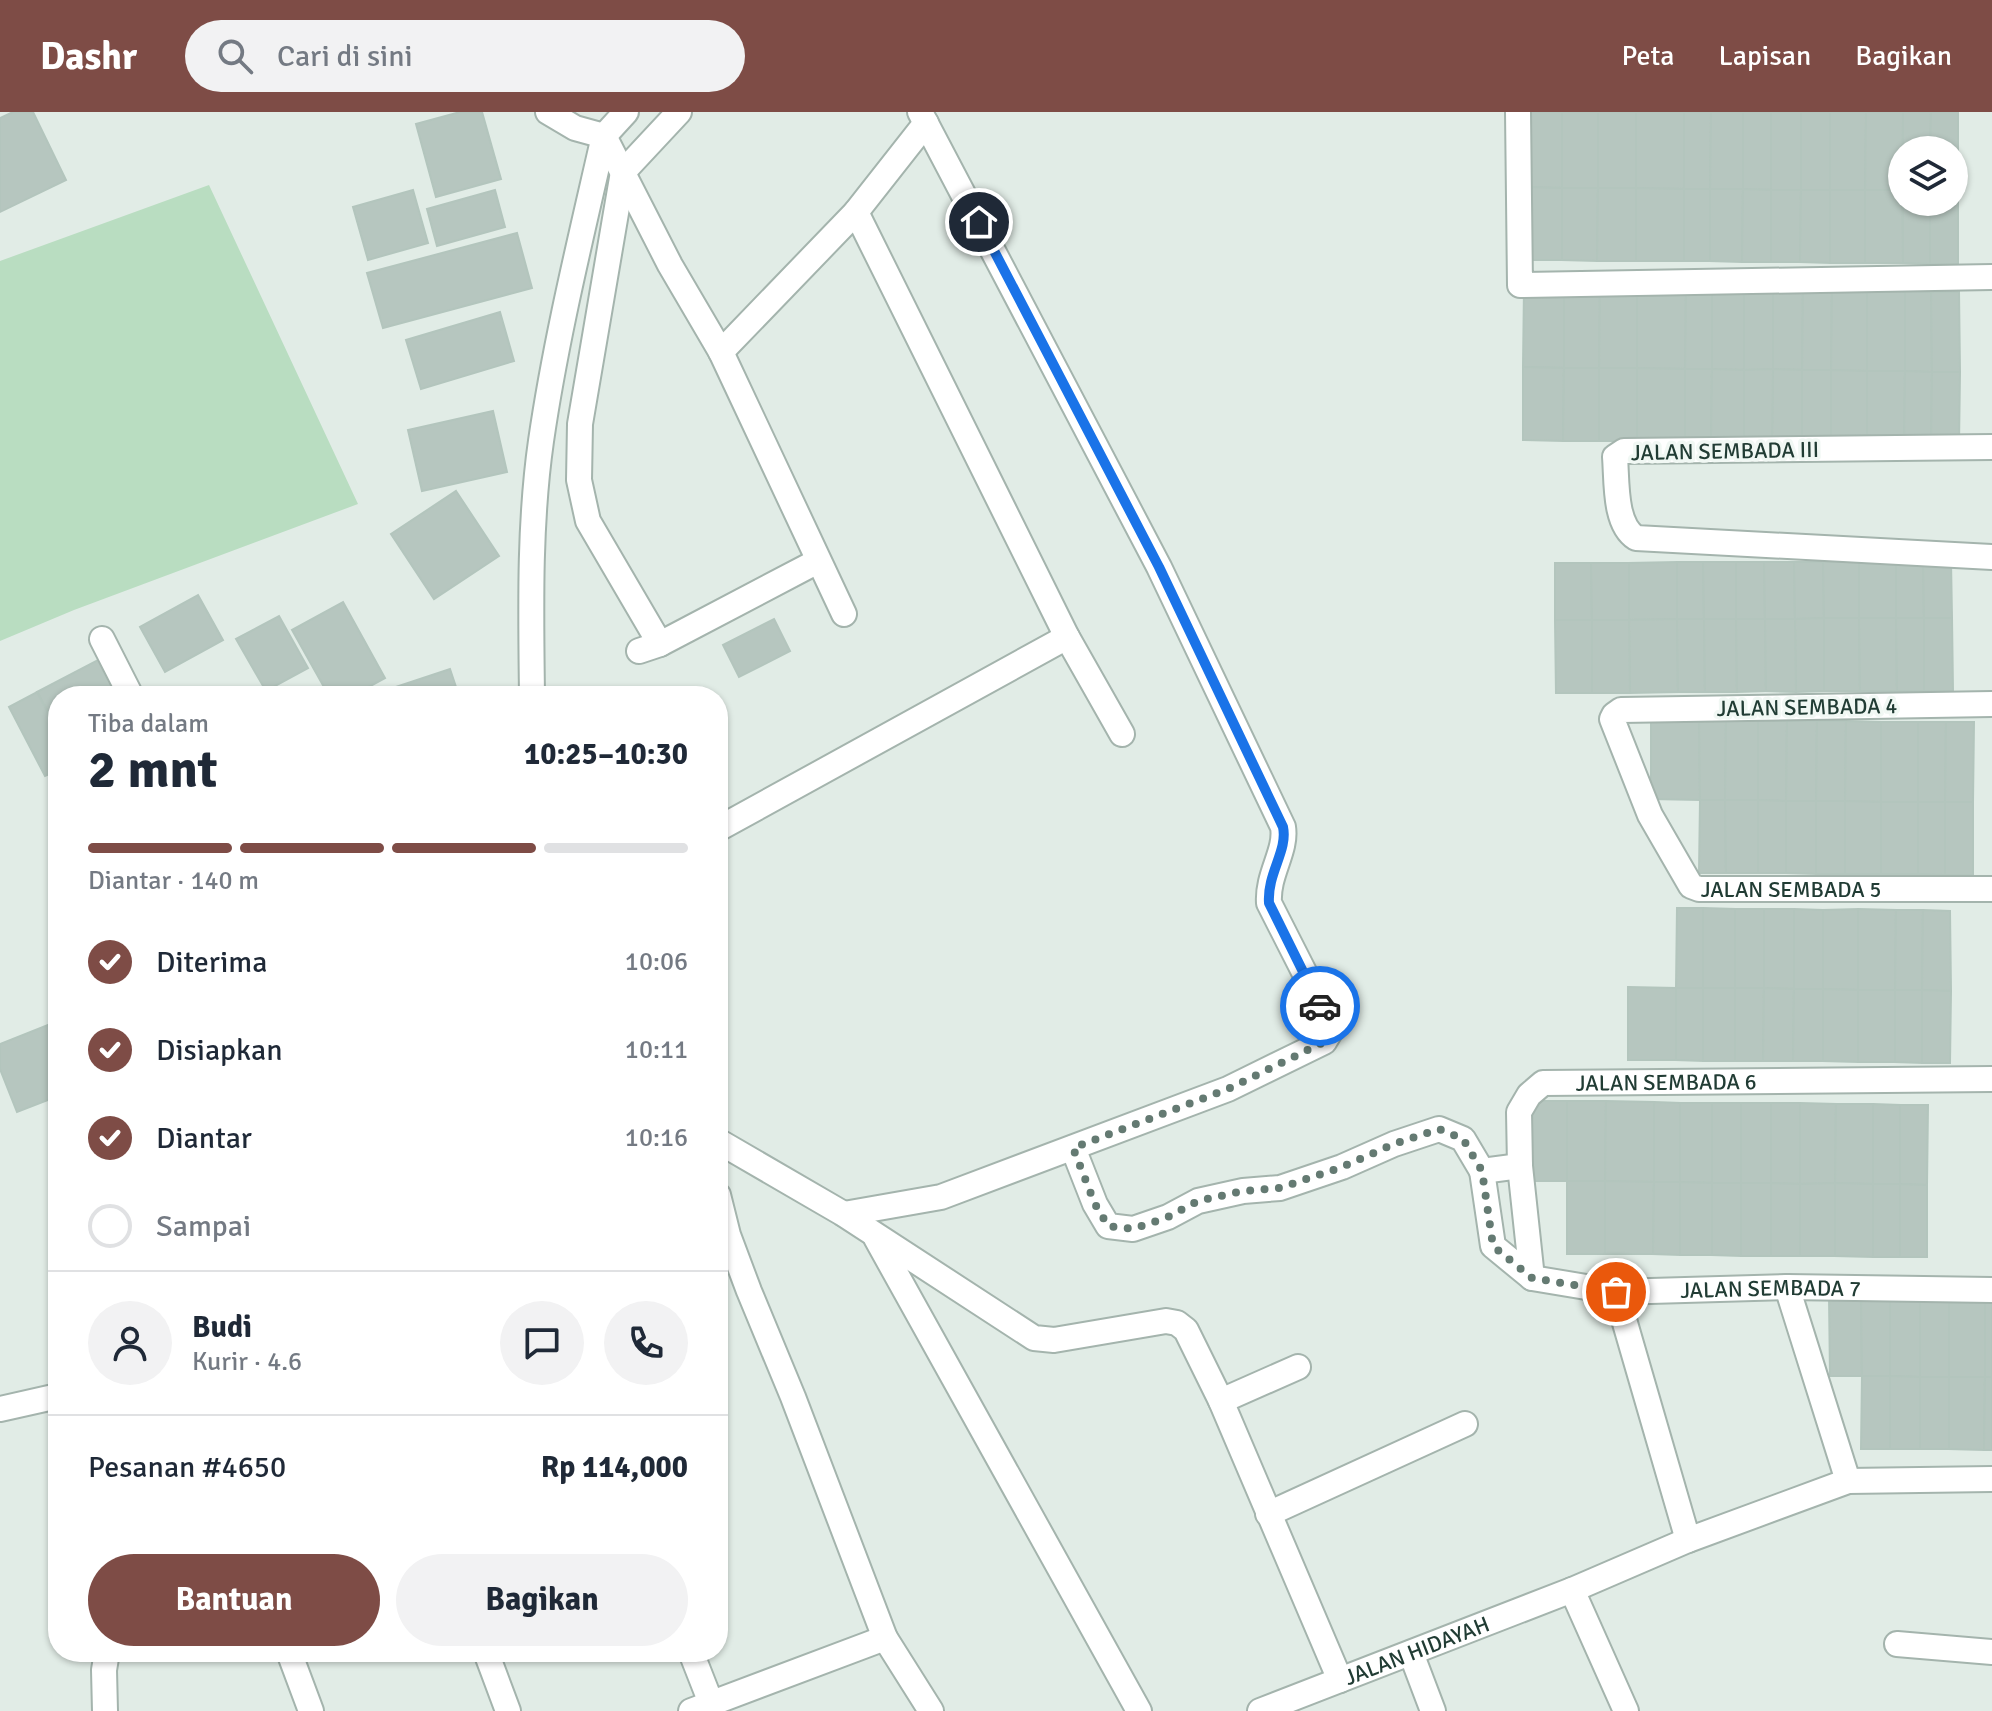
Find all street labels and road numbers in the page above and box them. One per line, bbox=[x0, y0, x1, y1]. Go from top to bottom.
street label: JALAN SEMBADA III bbox=[1631, 436, 1819, 466]
street label: JALAN SEMBADA 4 bbox=[1716, 692, 1898, 722]
street label: JALAN SEMBADA 5 bbox=[1701, 876, 1882, 903]
street label: JALAN SEMBADA 6 bbox=[1576, 1068, 1757, 1096]
street label: JALAN SEMBADA 7 bbox=[1680, 1273, 1861, 1304]
street label: JALAN HIDAYAH bbox=[1340, 1610, 1493, 1691]

